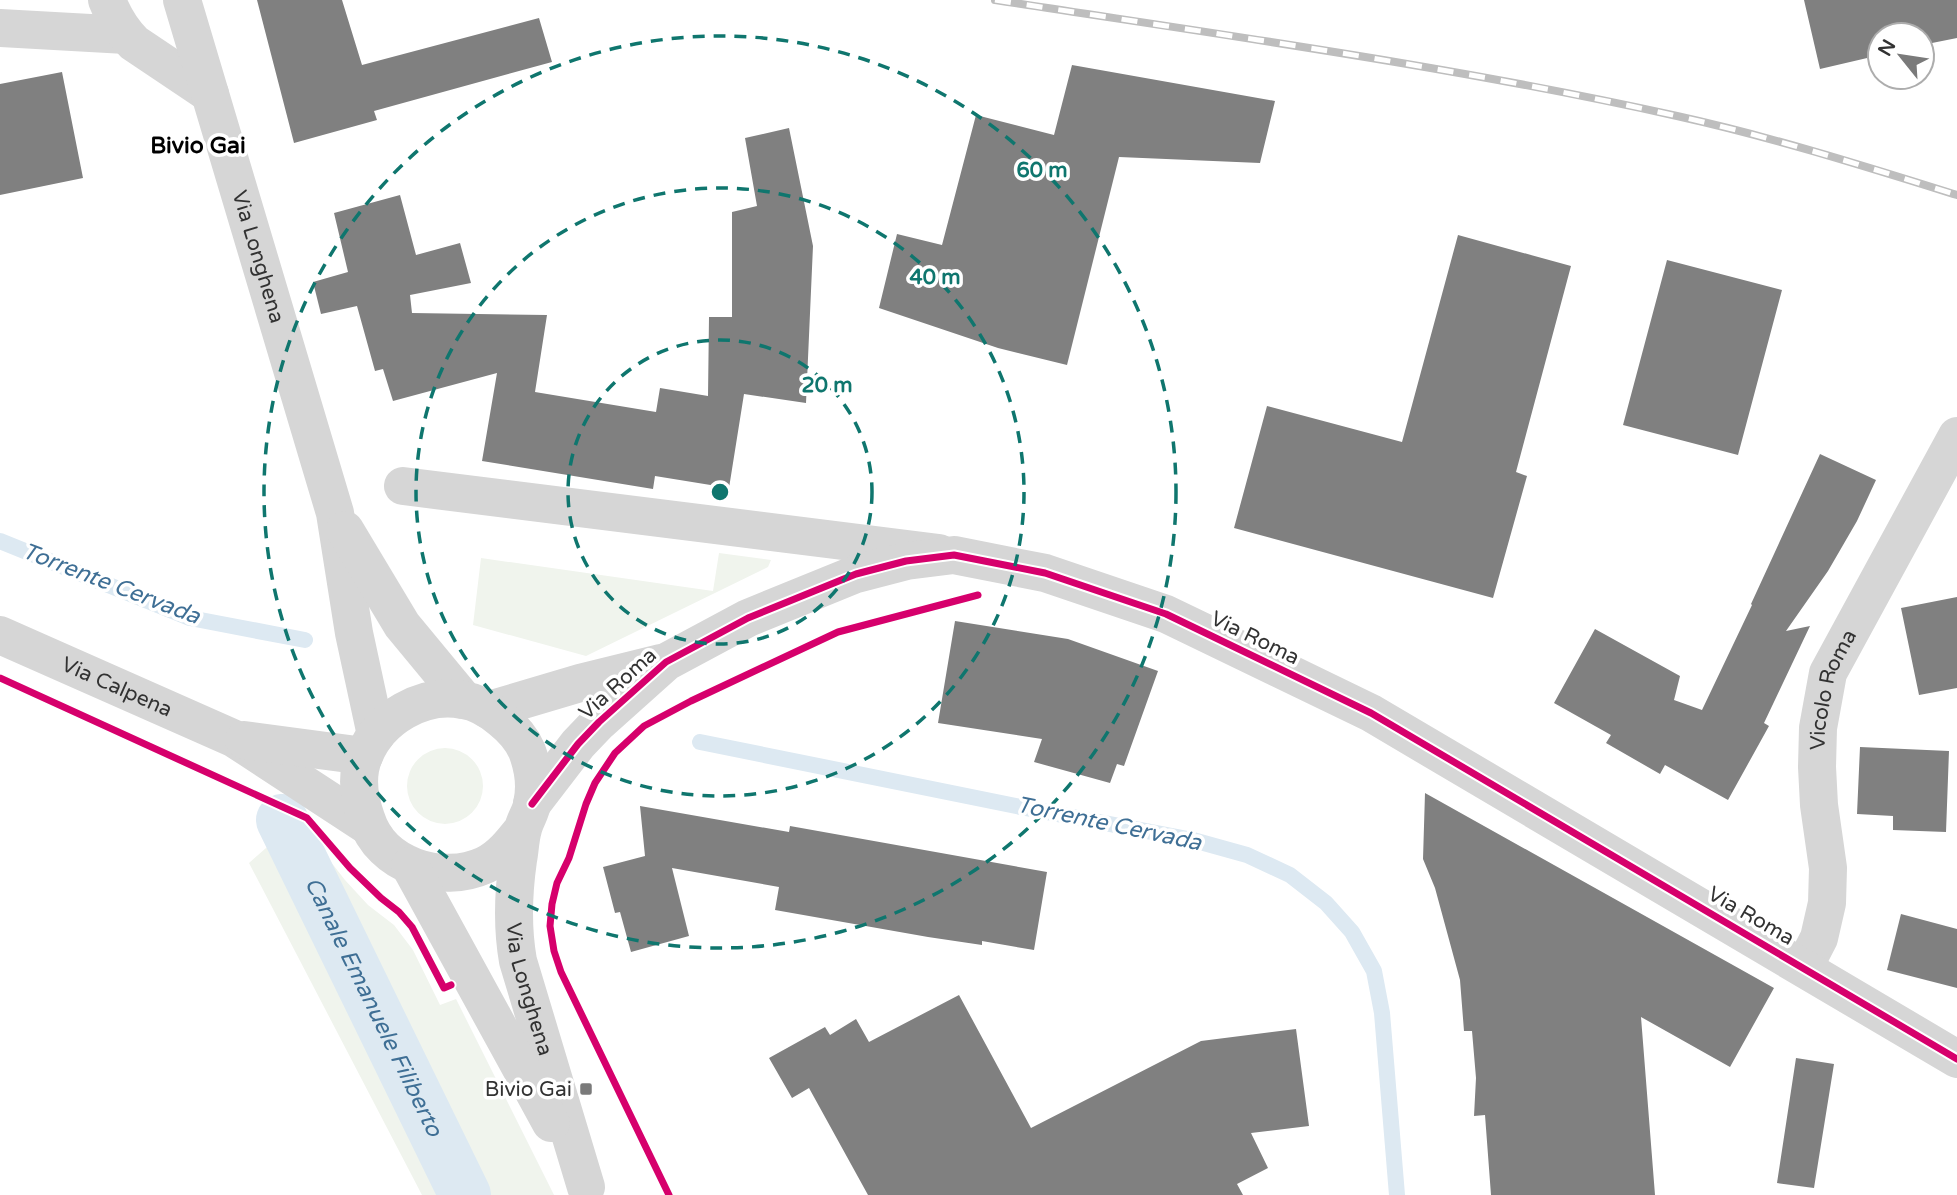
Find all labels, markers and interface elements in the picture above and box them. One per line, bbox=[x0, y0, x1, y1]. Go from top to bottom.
north arrow bbox=[1866, 21, 1936, 91]
text: N bbox=[1874, 36, 1900, 60]
district label: Bivio Gai bbox=[150, 132, 246, 160]
text: 60 m bbox=[1016, 158, 1068, 183]
street label: Via Longhena bbox=[227, 188, 290, 326]
text: 40 m bbox=[909, 265, 961, 290]
text: 20 m bbox=[801, 373, 853, 398]
centre of rings bbox=[708, 480, 732, 504]
water label: Torrente Cervada bbox=[18, 537, 205, 631]
street label: Via Roma bbox=[1207, 606, 1303, 670]
street label: Vicolo Roma bbox=[1805, 625, 1862, 750]
street label: Via Roma bbox=[574, 643, 662, 725]
street label: Via Calpena bbox=[58, 651, 176, 722]
water label: Torrente Cervada bbox=[1014, 791, 1205, 857]
water label: Canale Emanuele Filiberto bbox=[298, 873, 449, 1142]
street label: Via Roma bbox=[1703, 881, 1799, 951]
street label: Via Longhena bbox=[501, 922, 558, 1059]
place label: Bivio Gai bbox=[485, 1077, 572, 1102]
marker: Bivio Gai bbox=[578, 1081, 594, 1097]

